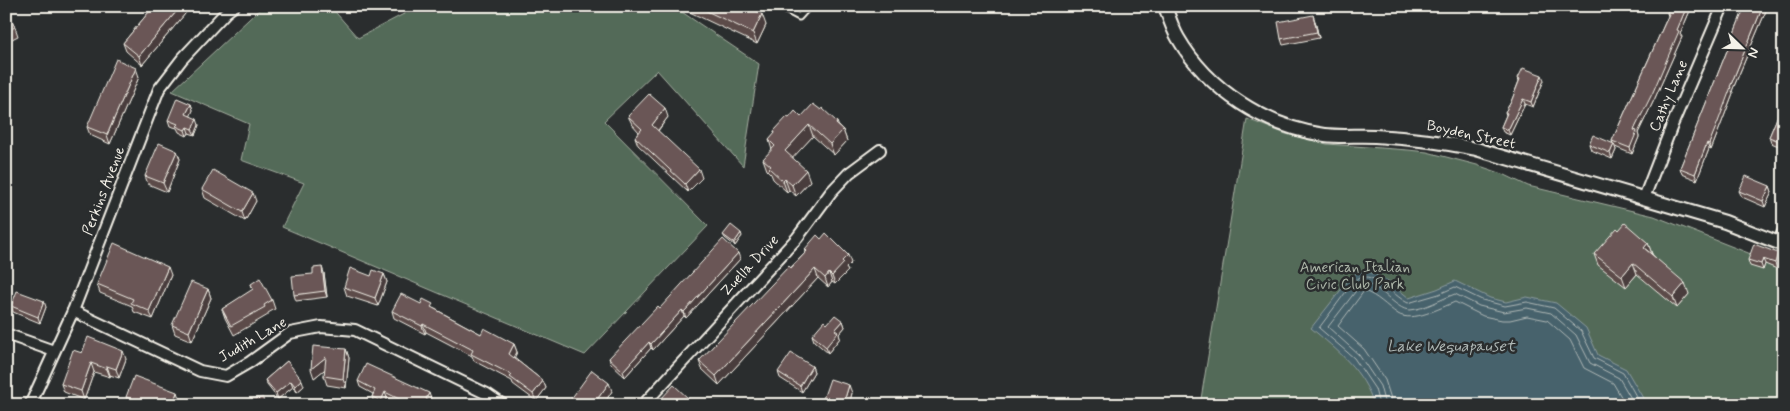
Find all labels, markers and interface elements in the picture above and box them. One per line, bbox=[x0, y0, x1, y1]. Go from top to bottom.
north arrow bbox=[1718, 22, 1768, 72]
text: N bbox=[1743, 45, 1763, 60]
street label: Cathy Lane bbox=[1645, 57, 1693, 135]
street label: Boyden Street bbox=[1425, 116, 1518, 154]
street label: Perkins Avenue bbox=[78, 144, 130, 238]
street label: Zuella Drive bbox=[716, 231, 784, 301]
park label: American Italian Civic Club Park bbox=[1300, 258, 1410, 295]
street label: Judith Lane bbox=[215, 312, 291, 368]
water label: Lake Wequapauset bbox=[1387, 336, 1517, 357]

